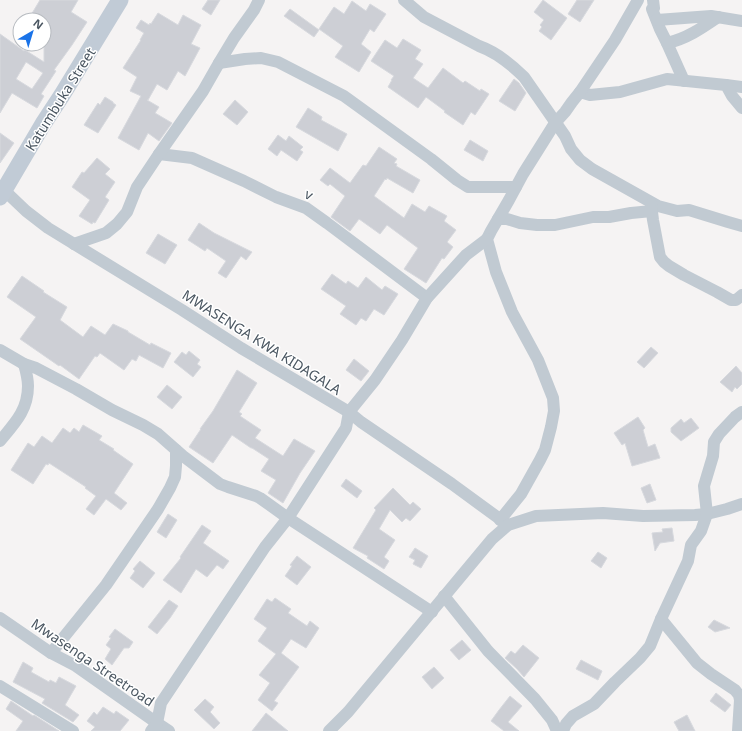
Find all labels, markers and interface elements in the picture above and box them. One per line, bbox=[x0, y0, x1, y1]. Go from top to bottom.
north arrow bbox=[12, 12, 52, 52]
text: N bbox=[30, 15, 47, 32]
street label: Katumbuka Street bbox=[21, 44, 99, 154]
street label: v bbox=[302, 184, 317, 204]
street label: MWASENGA KWA KIDAGALA bbox=[179, 285, 345, 399]
street label: Mwasenga Streetroad bbox=[28, 614, 158, 710]

